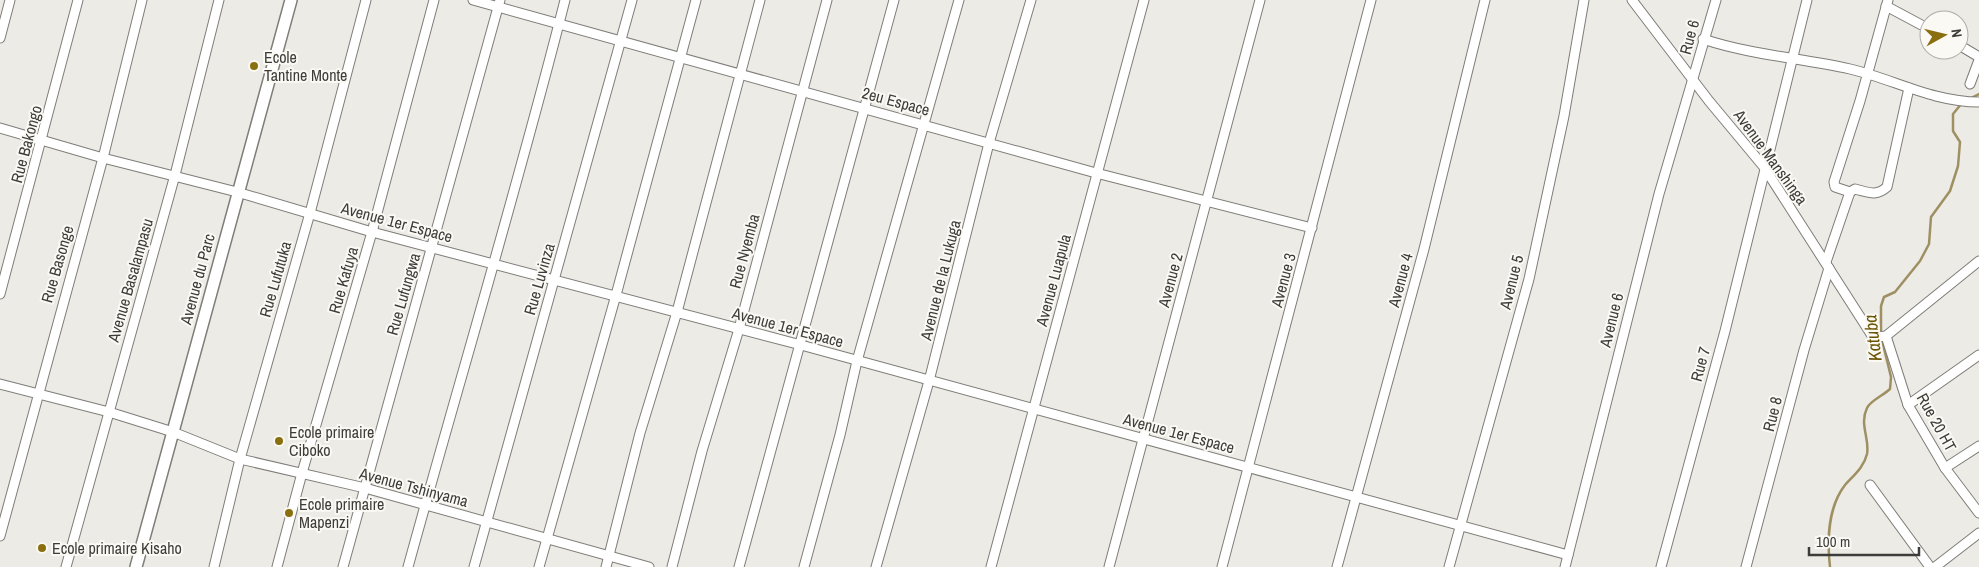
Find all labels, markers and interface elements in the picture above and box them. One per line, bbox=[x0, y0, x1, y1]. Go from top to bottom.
north arrow bbox=[1919, 10, 1969, 60]
street label: Rue 6 bbox=[1674, 17, 1704, 57]
text: N bbox=[1947, 28, 1966, 39]
place label: Ecole Tantine Monte bbox=[264, 46, 347, 86]
marker: Ecole Tantine Monte bbox=[248, 60, 260, 72]
street label: 2eu Espace bbox=[860, 81, 932, 121]
street label: Rue Bakongo bbox=[5, 103, 47, 185]
street label: Avenue Manshinga bbox=[1728, 104, 1813, 210]
street label: Avenue 1er Espace bbox=[338, 196, 455, 247]
street label: Rue Nyemba bbox=[723, 210, 765, 291]
street label: Avenue Basalampasu bbox=[102, 216, 158, 345]
street label: Avenue de la Lukuga bbox=[914, 217, 966, 343]
street label: Rue Basonge bbox=[35, 223, 79, 305]
street label: Avenue du Parc bbox=[174, 231, 220, 328]
street label: Avenue Luapula bbox=[1030, 231, 1076, 330]
street label: Rue Lufutuka bbox=[254, 238, 297, 320]
street label: Rue Luvinza bbox=[518, 240, 560, 317]
street label: Rue Kafuya bbox=[323, 243, 363, 316]
street label: Rue Lufungwa bbox=[381, 250, 425, 338]
street label: Avenue 2 bbox=[1152, 250, 1188, 310]
street label: Avenue 3 bbox=[1265, 250, 1301, 310]
street label: Avenue 4 bbox=[1382, 250, 1418, 310]
street label: Avenue 5 bbox=[1493, 253, 1528, 312]
street label: Avenue 6 bbox=[1593, 291, 1628, 350]
street label: Avenue 1er Espace bbox=[729, 301, 846, 352]
water label: Katuba bbox=[1857, 313, 1888, 363]
street label: Rue 7 bbox=[1685, 344, 1715, 384]
street label: Rue 20 HT bbox=[1912, 389, 1962, 455]
street label: Rue 8 bbox=[1757, 394, 1787, 434]
street label: Avenue 1er Espace bbox=[1120, 407, 1237, 458]
place label: Ecole primaire Ciboko bbox=[289, 421, 374, 461]
marker: Ecole primaire Ciboko bbox=[273, 435, 285, 447]
street label: Avenue Tshinyama bbox=[356, 462, 471, 512]
place label: Ecole primaire Mapenzi bbox=[299, 493, 384, 533]
marker: Ecole primaire Mapenzi bbox=[283, 507, 295, 519]
scale bar bbox=[1809, 524, 1919, 556]
text: 100 m bbox=[1816, 531, 1850, 552]
place label: Ecole primaire Kisaho bbox=[52, 537, 182, 559]
marker: Ecole primaire Kisaho bbox=[36, 542, 48, 554]

